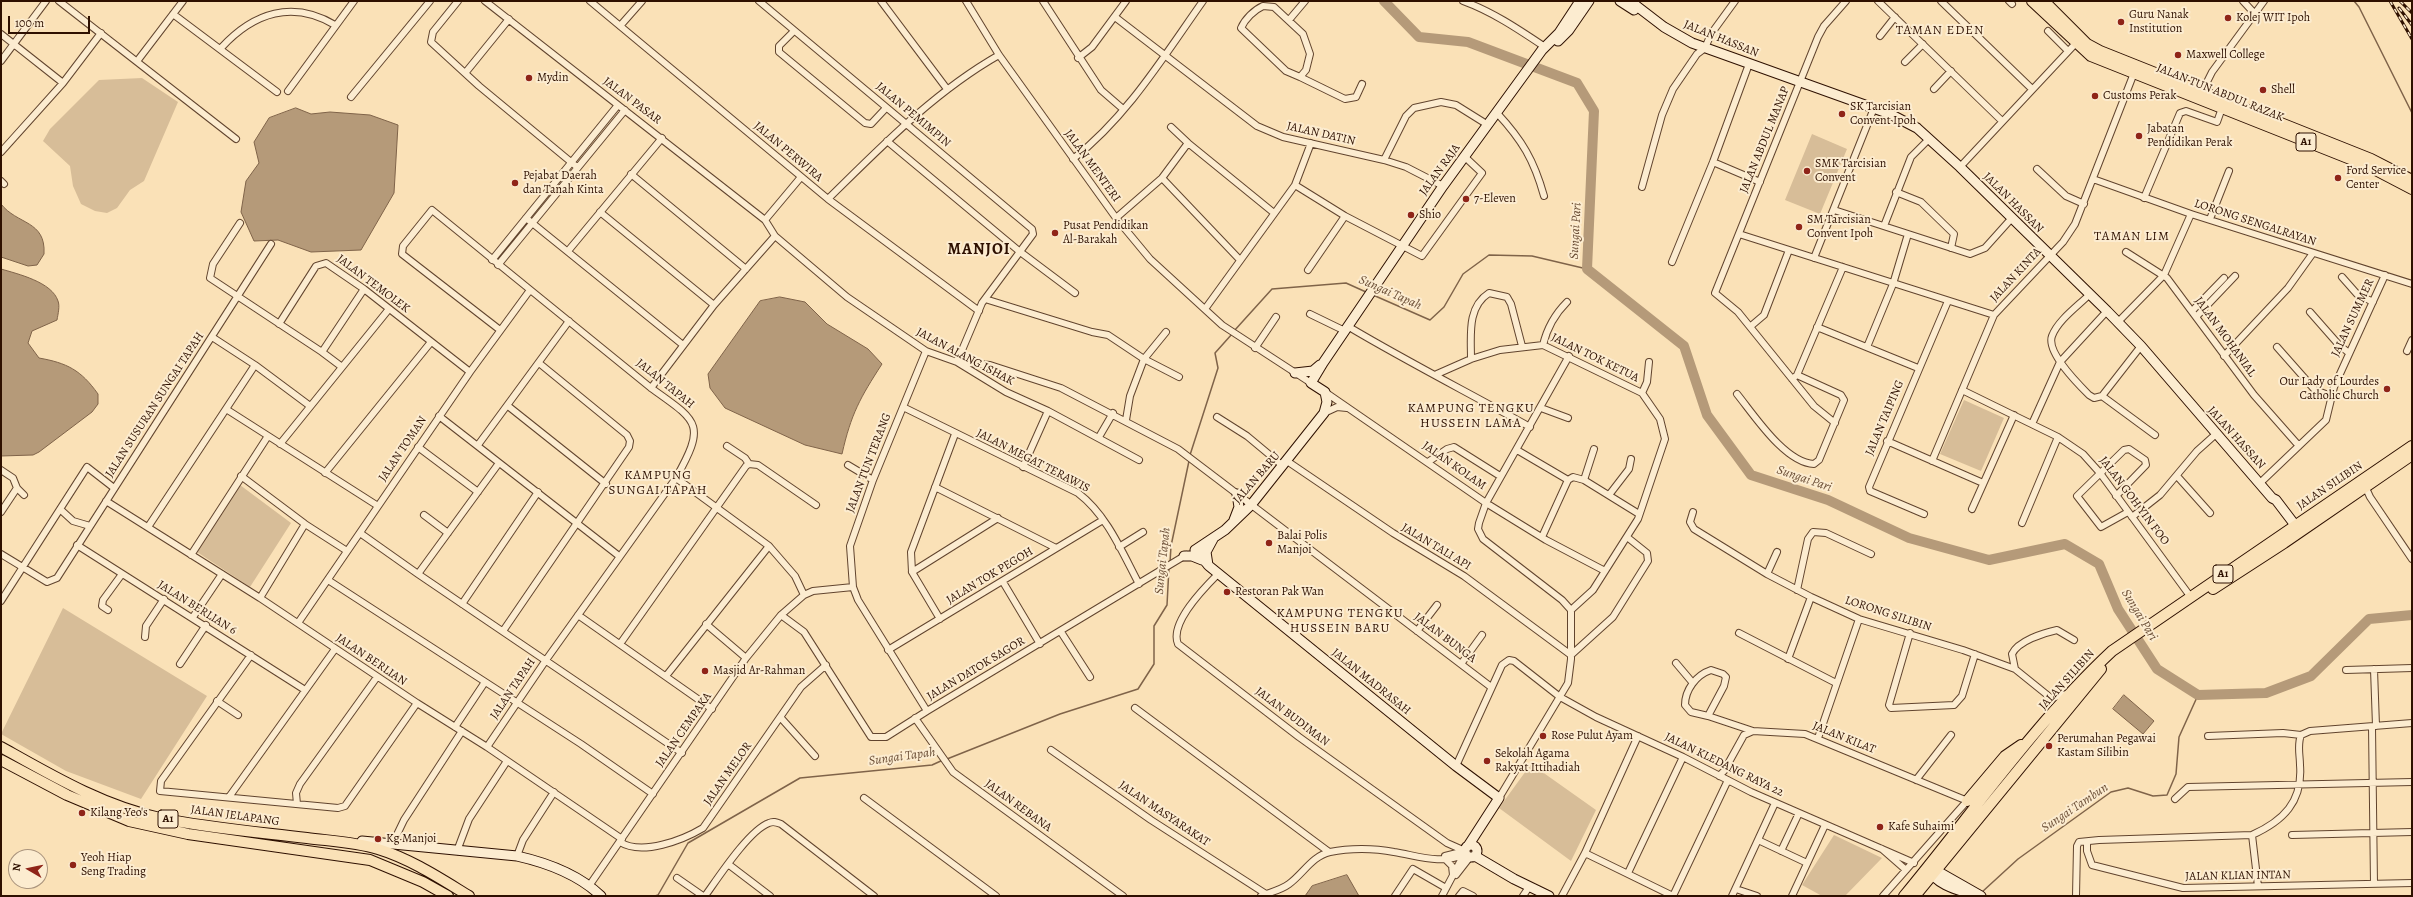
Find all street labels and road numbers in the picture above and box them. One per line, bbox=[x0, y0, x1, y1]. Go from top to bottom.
street label: JALAN HASSAN bbox=[1681, 17, 1761, 61]
street label: JALAN TUN ABDUL RAZAK bbox=[2154, 61, 2286, 125]
street label: JALAN PASAR bbox=[600, 74, 664, 128]
street label: JALAN PEMIMPIN bbox=[873, 80, 953, 150]
street label: JALAN ABDUL MANAP bbox=[1737, 85, 1793, 195]
street label: JALAN PERWIRA bbox=[751, 119, 825, 185]
street label: JALAN DATIN bbox=[1285, 119, 1357, 149]
street label: JALAN MENTERI bbox=[1061, 127, 1123, 205]
road number: A1 bbox=[2296, 133, 2316, 151]
street label: JALAN RAJA bbox=[1416, 141, 1464, 199]
street label: JALAN HASSAN bbox=[1980, 170, 2046, 236]
street label: LORONG SENGALRAYAN bbox=[2192, 196, 2318, 250]
street label: JALAN KINTA bbox=[1987, 245, 2045, 305]
street label: JALAN TEMOLEK bbox=[334, 252, 412, 316]
street label: JALAN SUMMER bbox=[2329, 277, 2377, 359]
street label: JALAN MOHANIAL bbox=[2191, 294, 2259, 380]
street label: JALAN ALANG ISHAK bbox=[914, 325, 1016, 389]
street label: JALAN SUSURAN SUNGAI TAPAH bbox=[103, 330, 207, 480]
street label: JALAN TOK KETUA bbox=[1549, 330, 1641, 386]
street label: JALAN TAPAH bbox=[633, 356, 697, 412]
street label: JALAN TAIPING bbox=[1863, 378, 1907, 458]
street label: JALAN HASSAN bbox=[2204, 404, 2268, 472]
street label: JALAN TUN TERANG bbox=[843, 411, 895, 515]
street label: JALAN TOMAN bbox=[376, 414, 430, 484]
street label: JALAN MEGAT TERAWIS bbox=[974, 426, 1092, 496]
street label: JALAN KOLAM bbox=[1419, 439, 1489, 493]
street label: JALAN BARU bbox=[1230, 449, 1284, 507]
street label: JALAN GOH YIN FOO bbox=[2096, 454, 2172, 548]
street label: JALAN SILIBIN bbox=[2294, 459, 2366, 513]
street label: JALAN TALI API bbox=[1398, 520, 1474, 574]
street label: JALAN TOK PEGOH bbox=[944, 544, 1036, 608]
road number: A1 bbox=[2213, 565, 2233, 583]
street label: JALAN BERLIAN 6 bbox=[155, 578, 239, 638]
street label: LORONG SILIBIN bbox=[1843, 593, 1933, 635]
street label: JALAN BUNGA bbox=[1411, 610, 1479, 666]
street label: JALAN BERLIAN bbox=[333, 631, 409, 689]
street label: JALAN DATOK SAGOR bbox=[924, 634, 1028, 704]
street label: JALAN MADRASAH bbox=[1329, 646, 1413, 718]
street label: JALAN SILIBIN bbox=[2036, 647, 2098, 713]
street label: JALAN TAPAH bbox=[487, 656, 539, 722]
street label: JALAN BUDIMAN bbox=[1252, 684, 1332, 750]
street label: JALAN CEMPAKA bbox=[653, 690, 715, 770]
street label: JALAN KILAT bbox=[1810, 719, 1878, 757]
street label: JALAN KLEDANG RAYA 22 bbox=[1662, 730, 1786, 800]
street label: JALAN MELOR bbox=[701, 739, 755, 809]
street label: JALAN REBANA bbox=[982, 777, 1054, 835]
street label: JALAN MASYARAKAT bbox=[1116, 778, 1212, 850]
street label: JALAN JELAPANG bbox=[190, 803, 280, 829]
road number: A1 bbox=[158, 810, 178, 828]
street label: JALAN KLIAN INTAN bbox=[2185, 868, 2291, 884]

